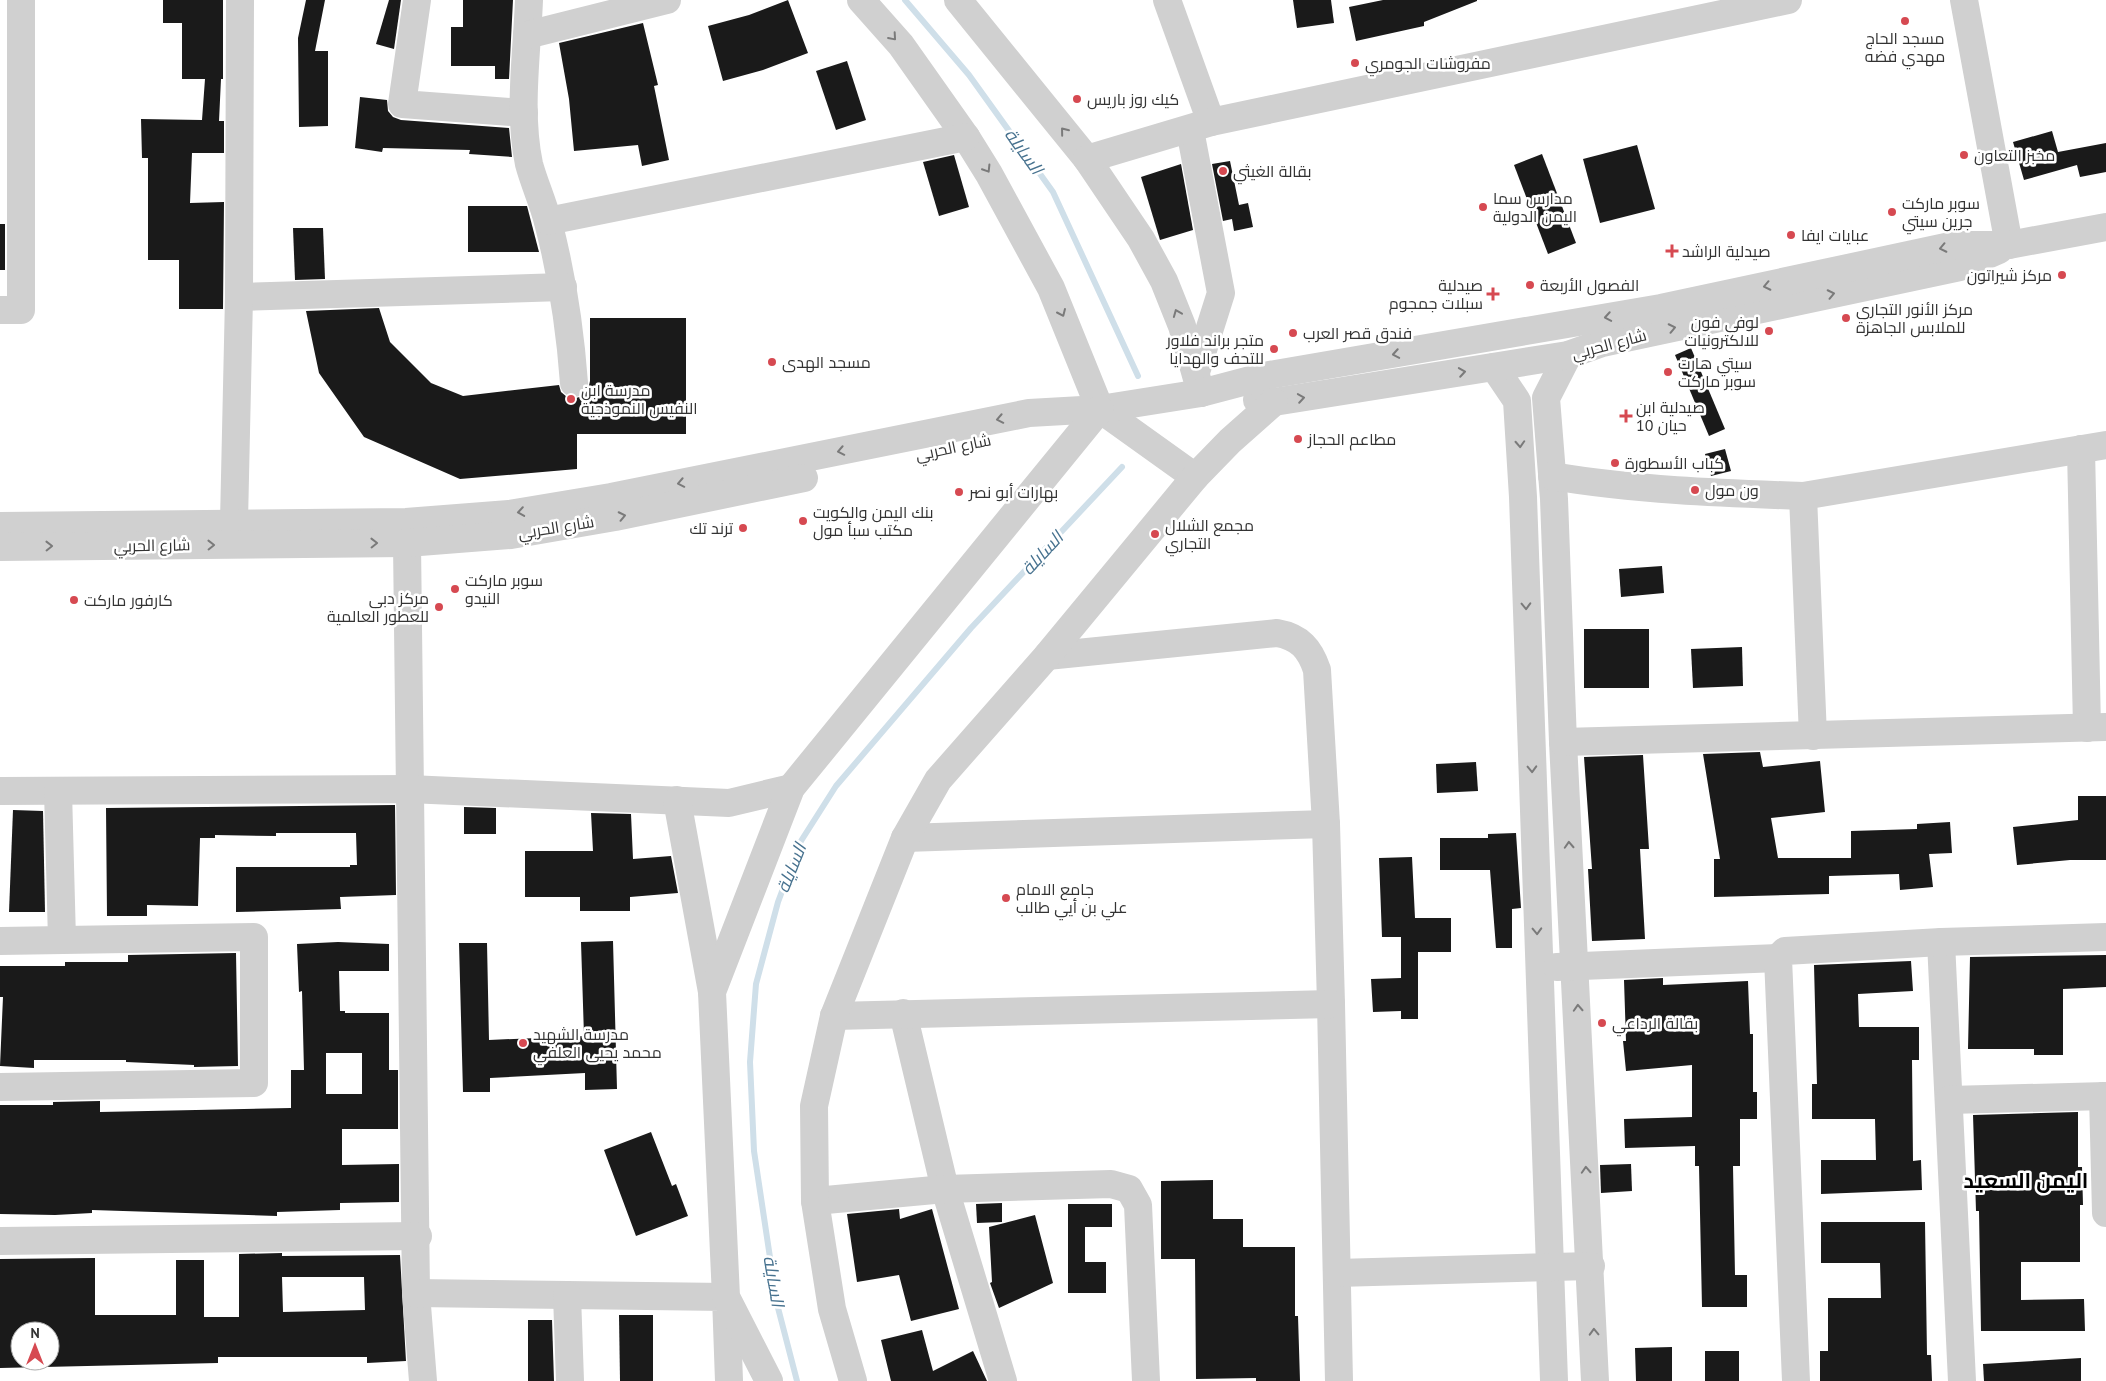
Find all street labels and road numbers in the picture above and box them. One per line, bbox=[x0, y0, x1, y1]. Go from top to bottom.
street label: شارع الحربي bbox=[1569, 324, 1650, 367]
street label: شارع الحربي bbox=[913, 429, 993, 469]
street label: شارع الحربي bbox=[516, 511, 596, 547]
street label: شارع الحربي bbox=[113, 534, 191, 560]

